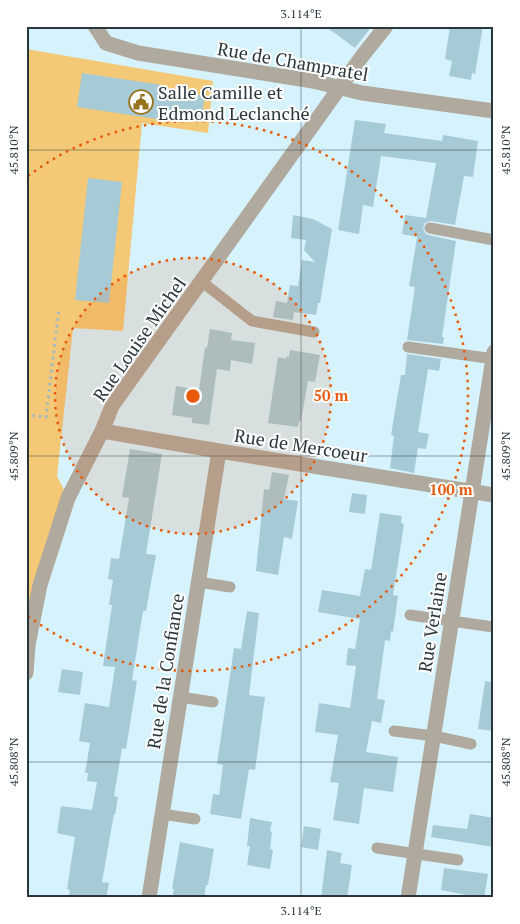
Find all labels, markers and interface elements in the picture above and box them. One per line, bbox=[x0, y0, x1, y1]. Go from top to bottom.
text: 3.114°E bbox=[280, 6, 322, 21]
street label: Rue de Champratel bbox=[216, 36, 370, 86]
place label: Salle Camille et Edmond Leclanché bbox=[158, 80, 310, 125]
public building icon: Salle Camille et Edmond Leclanché bbox=[128, 89, 154, 115]
text: 45.810°N bbox=[6, 125, 21, 175]
text: 45.810°N bbox=[498, 125, 513, 175]
street label: Rue Louise Michel bbox=[87, 272, 191, 406]
text: 50 m bbox=[314, 385, 349, 405]
centre of rings bbox=[184, 387, 202, 405]
street label: Rue de Mercoeur bbox=[233, 423, 369, 467]
text: 45.809°N bbox=[6, 431, 21, 481]
text: 45.809°N bbox=[498, 431, 513, 481]
text: 100 m bbox=[429, 479, 473, 499]
street label: Rue Verlaine bbox=[412, 570, 452, 674]
street label: Rue de la Confiance bbox=[141, 592, 189, 750]
text: 45.808°N bbox=[6, 737, 21, 787]
text: 45.808°N bbox=[498, 737, 513, 787]
text: 3.114°E bbox=[280, 903, 322, 918]

